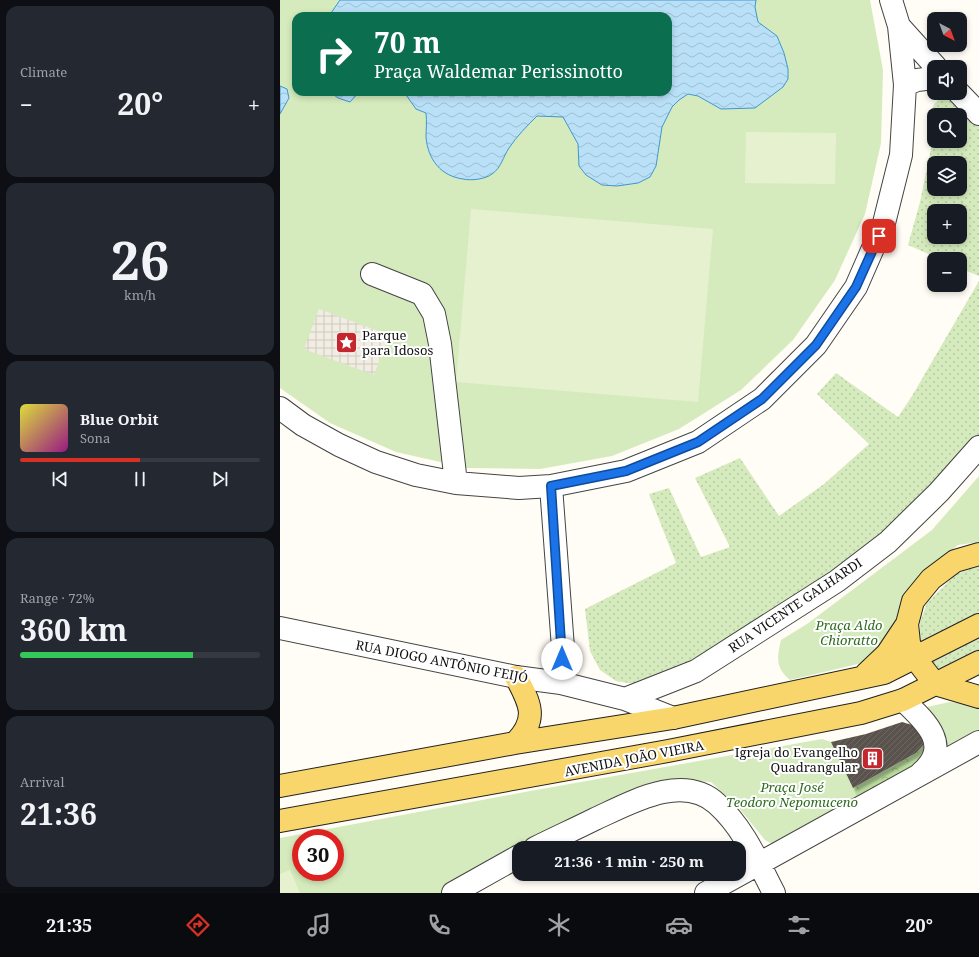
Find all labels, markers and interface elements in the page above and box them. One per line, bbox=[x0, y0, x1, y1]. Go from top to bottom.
north arrow bbox=[927, 12, 967, 52]
map controls bbox=[927, 12, 967, 292]
text: 70 m bbox=[374, 23, 441, 61]
icon: right bbox=[308, 28, 360, 80]
text: Praça Waldemar Perissinotto bbox=[374, 59, 623, 83]
button: sound bbox=[927, 60, 967, 100]
text: Climate bbox=[20, 63, 67, 81]
text: 20° bbox=[117, 83, 163, 124]
text: − bbox=[20, 89, 33, 119]
text: + bbox=[248, 89, 260, 119]
button: search bbox=[927, 108, 967, 148]
button: layers bbox=[927, 156, 967, 196]
button: + bbox=[927, 204, 967, 244]
pin bbox=[862, 219, 896, 253]
text: 26 bbox=[111, 224, 169, 295]
icon: arrive bbox=[868, 225, 890, 247]
button: − bbox=[927, 252, 967, 292]
text: km/h bbox=[124, 286, 156, 304]
place label: Parque para Idosos bbox=[362, 326, 433, 359]
place icon: Parque para Idosos bbox=[334, 329, 360, 355]
text: Blue Orbit bbox=[80, 409, 159, 429]
text: Sona bbox=[80, 429, 110, 447]
icon: previous bbox=[49, 468, 71, 490]
icon: pause bbox=[129, 468, 151, 490]
icon: next bbox=[209, 468, 231, 490]
street label: RUA VICENTE GALHARDI bbox=[725, 553, 866, 657]
text: Range · 72% bbox=[20, 589, 94, 607]
text: 360 km bbox=[20, 609, 127, 650]
park label: Praça Aldo Chioratto bbox=[815, 616, 882, 649]
street label: RUA DIOGO ANTÔNIO FEIJÓ bbox=[354, 635, 530, 687]
position arrow bbox=[541, 638, 583, 680]
street label: AVENIDA JOÃO VIEIRA bbox=[563, 736, 706, 780]
place label: Igreja do Evangelho Quadrangular bbox=[735, 743, 858, 776]
building icon: Igreja do Evangelho Quadrangular bbox=[860, 746, 886, 772]
text: Arrival bbox=[20, 773, 64, 791]
park label: Praça José Teodoro Nepomuceno bbox=[726, 778, 858, 811]
text: 21:36 bbox=[20, 793, 97, 834]
speed limit sign: 30 bbox=[292, 829, 344, 881]
text: 21:36 · 1 min · 250 m bbox=[554, 851, 704, 871]
icon: directions bbox=[184, 911, 212, 939]
icon: music bbox=[305, 911, 333, 939]
icon: phone bbox=[425, 911, 453, 939]
icon: climate bbox=[545, 911, 573, 939]
icon: car bbox=[665, 911, 693, 939]
icon: filters bbox=[785, 911, 813, 939]
text: 21:35 bbox=[46, 913, 92, 937]
text: 20° bbox=[905, 913, 933, 937]

